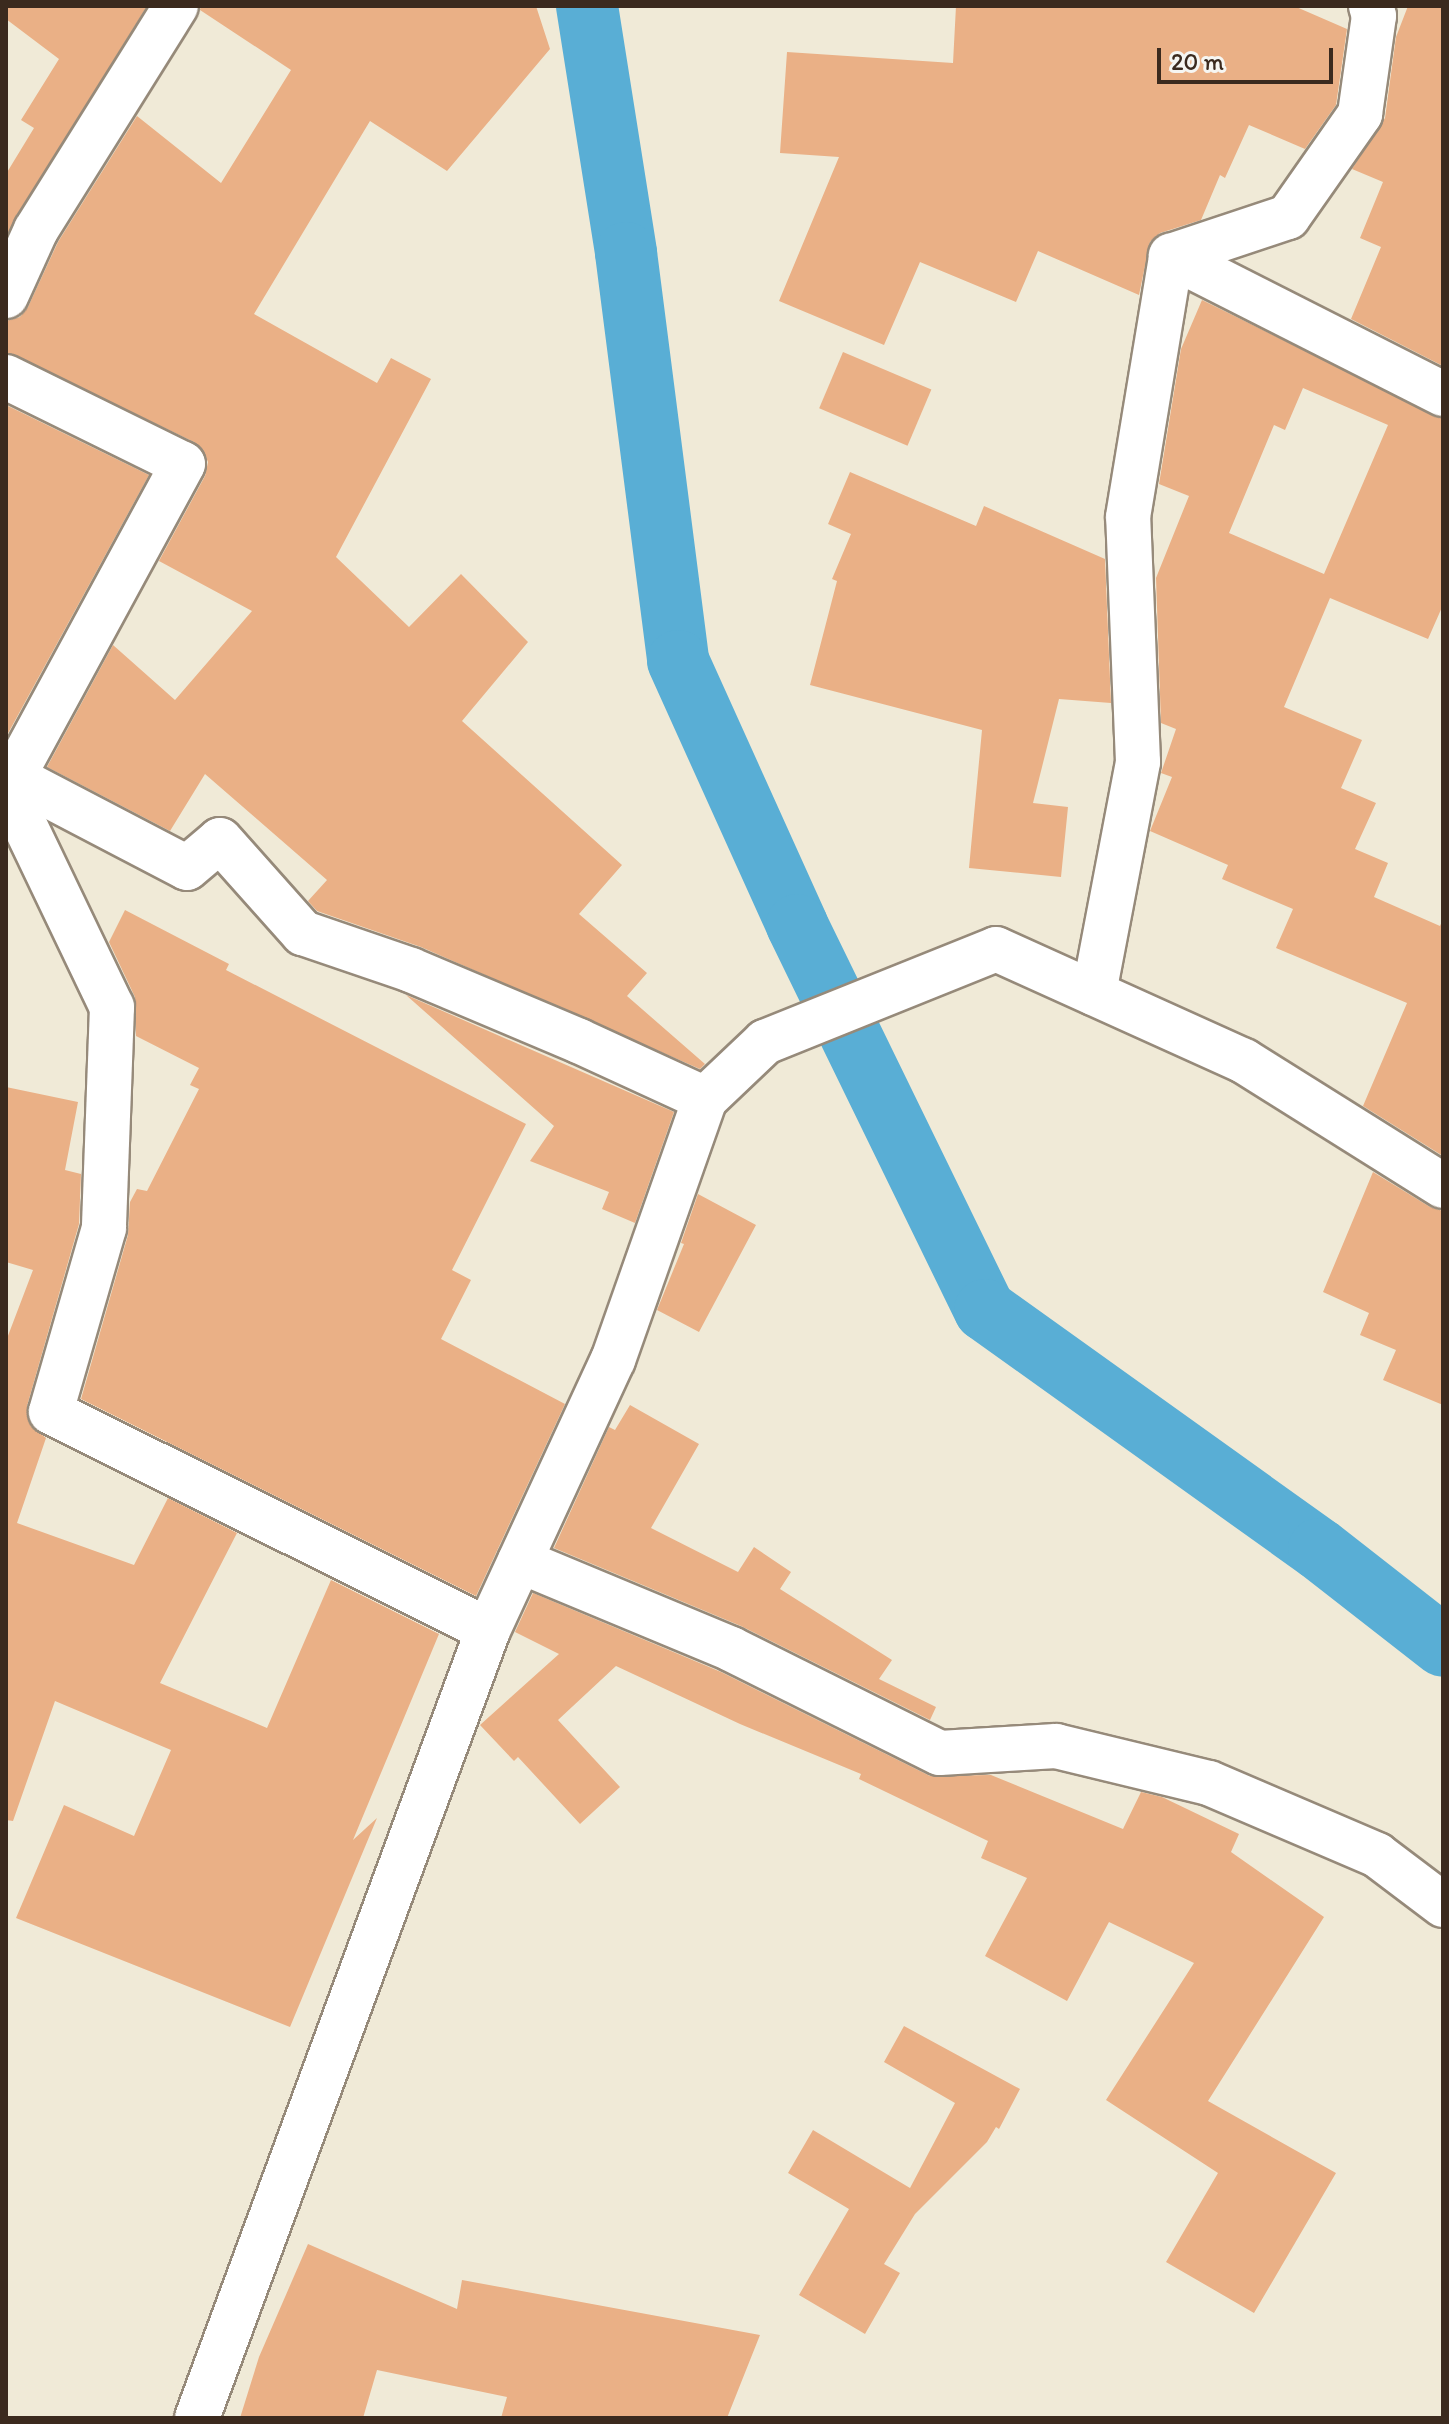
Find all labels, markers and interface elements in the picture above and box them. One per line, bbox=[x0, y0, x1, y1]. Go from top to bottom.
scale bar bbox=[1161, 32, 1337, 82]
text: 20 m bbox=[1171, 47, 1224, 76]

